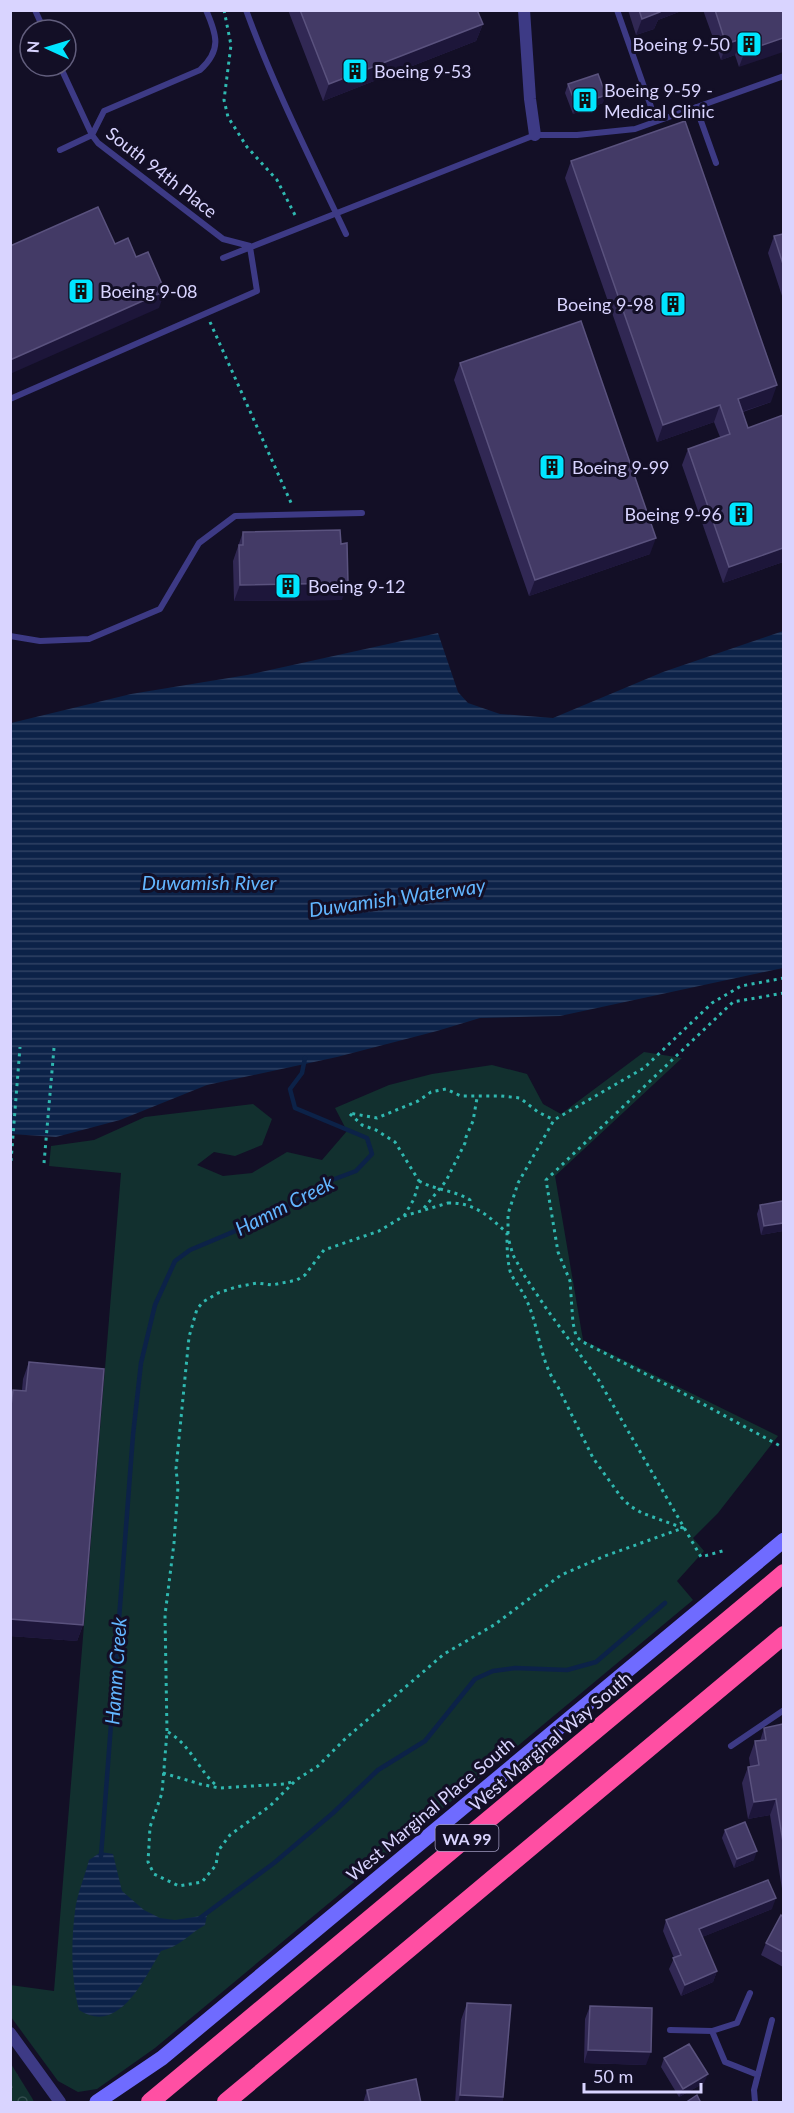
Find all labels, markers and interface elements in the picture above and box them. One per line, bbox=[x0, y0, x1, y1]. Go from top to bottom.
north arrow bbox=[18, 18, 78, 78]
building icon: Boeing 9-50 bbox=[734, 29, 764, 59]
place label: Boeing 9-50 bbox=[632, 33, 730, 55]
text: N bbox=[23, 40, 42, 54]
building icon: Boeing 9-53 bbox=[340, 56, 370, 86]
place label: Boeing 9-53 bbox=[374, 60, 472, 82]
place label: Boeing 9-59 - Medical Clinic bbox=[604, 79, 715, 122]
building icon: Boeing 9-59 - Medical Clinic bbox=[570, 85, 600, 115]
street label: South 94th Place bbox=[102, 122, 222, 222]
building icon: Boeing 9-08 bbox=[66, 276, 96, 306]
place label: Boeing 9-08 bbox=[100, 280, 198, 302]
building icon: Boeing 9-98 bbox=[658, 289, 688, 319]
place label: Boeing 9-98 bbox=[556, 293, 654, 315]
building icon: Boeing 9-99 bbox=[537, 452, 567, 482]
place label: Boeing 9-99 bbox=[572, 456, 670, 478]
building icon: Boeing 9-96 bbox=[726, 499, 756, 529]
place label: Boeing 9-96 bbox=[624, 503, 722, 525]
building icon: Boeing 9-12 bbox=[273, 571, 303, 601]
place label: Boeing 9-12 bbox=[308, 575, 406, 597]
water label: Duwamish River bbox=[142, 870, 277, 894]
water label: Duwamish Waterway bbox=[307, 873, 487, 921]
water label: Hamm Creek bbox=[231, 1170, 338, 1240]
water label: Hamm Creek bbox=[99, 1616, 131, 1726]
street label: West Marginal Way South bbox=[464, 1667, 636, 1815]
street label: West Marginal Place South bbox=[342, 1732, 518, 1886]
road number: WA 99 bbox=[436, 1825, 498, 1851]
scale bar bbox=[584, 2056, 701, 2094]
text: 50 m bbox=[593, 2065, 633, 2087]

